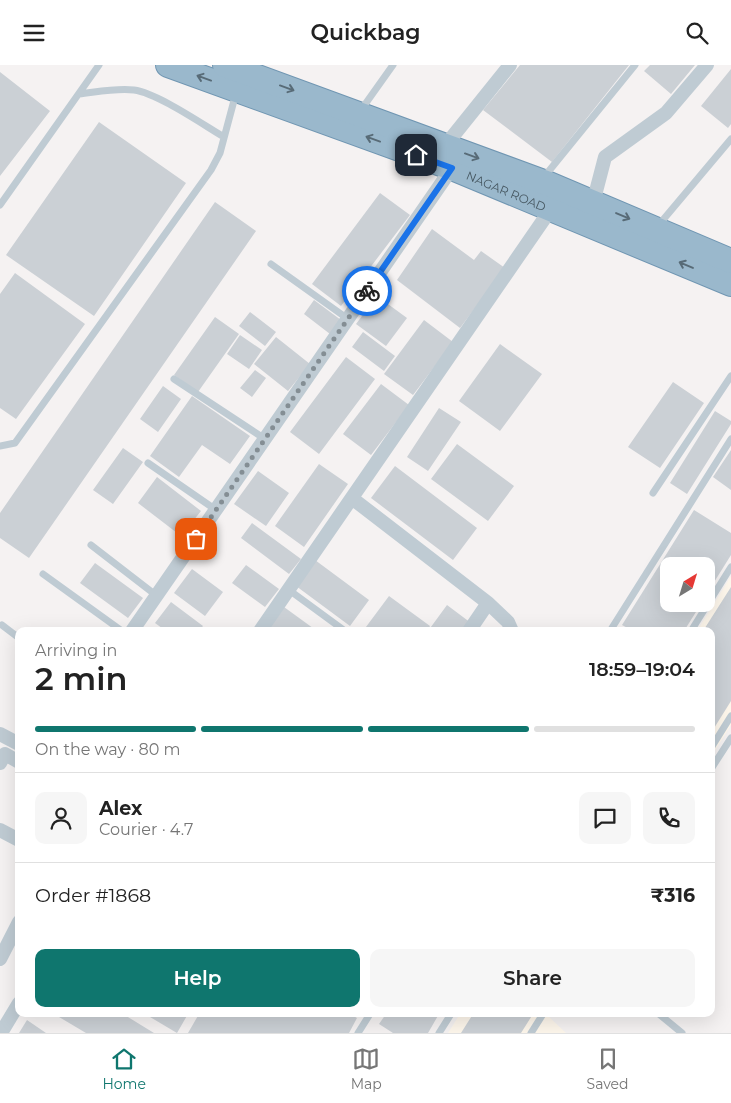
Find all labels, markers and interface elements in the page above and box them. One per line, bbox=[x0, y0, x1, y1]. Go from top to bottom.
icon: menu bbox=[20, 19, 48, 47]
text: Quickbag bbox=[310, 19, 421, 46]
icon: search bbox=[683, 19, 711, 47]
one-way arrow bbox=[196, 73, 212, 82]
one-way arrow bbox=[279, 84, 294, 93]
one-way arrow bbox=[366, 134, 381, 143]
pin bbox=[395, 134, 437, 176]
icon: home bbox=[402, 141, 430, 169]
one-way arrow bbox=[464, 152, 479, 161]
street label: NAGAR ROAD bbox=[464, 167, 549, 214]
one-way arrow bbox=[615, 212, 630, 221]
one-way arrow bbox=[679, 260, 694, 270]
courier bbox=[342, 266, 392, 316]
icon: bike bbox=[353, 277, 381, 305]
pin bbox=[175, 518, 217, 560]
icon: bag bbox=[182, 525, 210, 553]
north arrow bbox=[660, 557, 715, 613]
map controls bbox=[660, 557, 715, 612]
text: Arriving in bbox=[35, 641, 117, 660]
text: 18:59–19:04 bbox=[589, 658, 695, 681]
text: 2 min bbox=[35, 659, 127, 698]
text: On the way · 80 m bbox=[35, 740, 181, 759]
button: person bbox=[35, 792, 87, 844]
button: chat bbox=[579, 792, 631, 844]
button: phone bbox=[643, 792, 695, 844]
text: Alex bbox=[99, 797, 142, 820]
text: Courier · 4.7 bbox=[99, 820, 193, 839]
text: Order #1868 bbox=[35, 884, 151, 907]
text: ₹316 bbox=[650, 884, 695, 907]
button: Help bbox=[35, 949, 360, 1007]
button: Share bbox=[370, 949, 695, 1007]
tab: Home bbox=[102, 1045, 146, 1093]
tab: Map bbox=[351, 1045, 382, 1093]
tab: Saved bbox=[587, 1045, 629, 1093]

